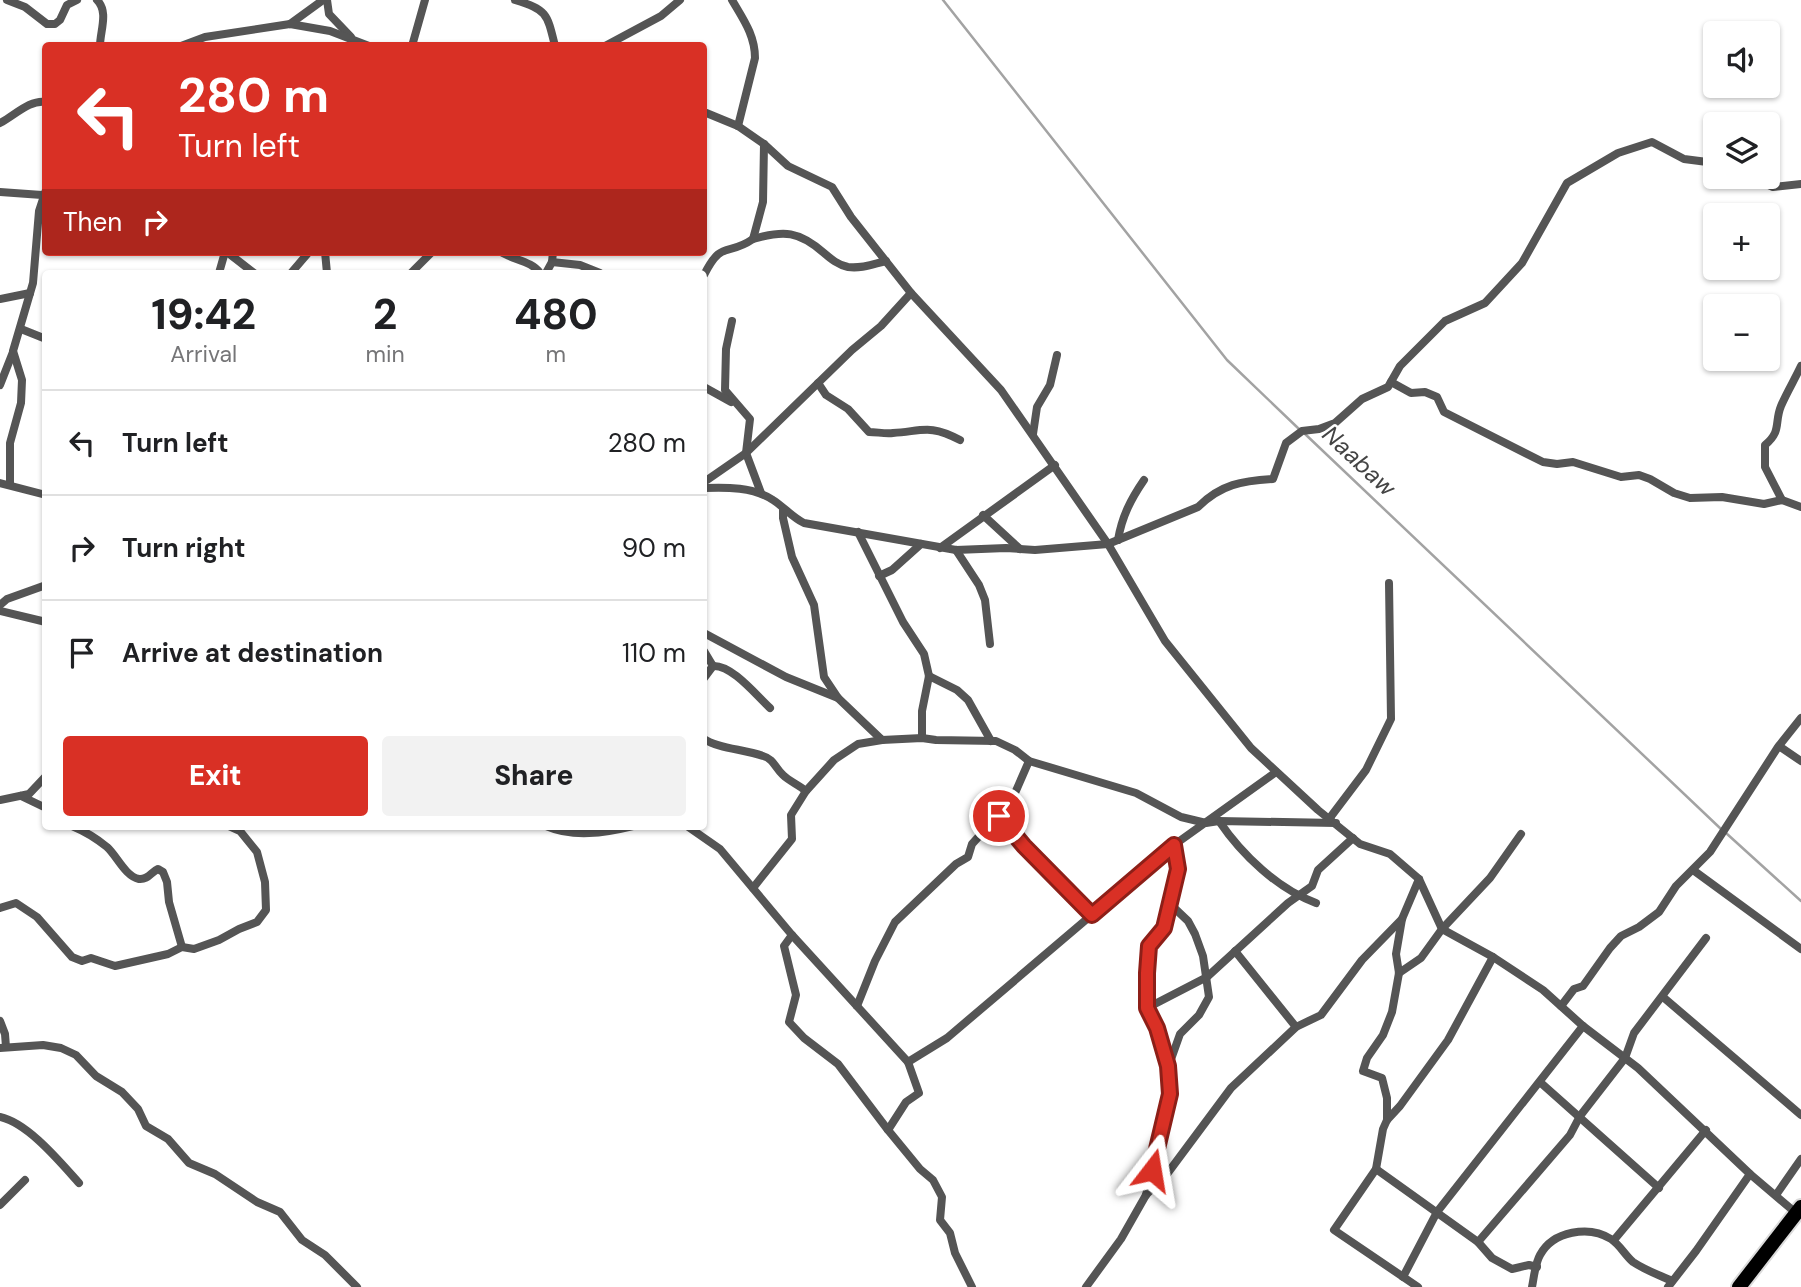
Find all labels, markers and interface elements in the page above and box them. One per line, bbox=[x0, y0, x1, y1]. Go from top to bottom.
map controls bbox=[1703, 21, 1780, 371]
button: sound bbox=[1703, 21, 1780, 98]
text: 280 m bbox=[178, 63, 329, 127]
icon: left bbox=[63, 70, 154, 161]
button: layers bbox=[1703, 112, 1780, 189]
text: Turn left bbox=[178, 125, 300, 167]
icon: right bbox=[136, 203, 174, 241]
button: + bbox=[1703, 203, 1780, 280]
text: Then bbox=[63, 205, 122, 239]
text: 19:42 bbox=[151, 287, 256, 342]
text: 2 bbox=[373, 287, 397, 342]
text: 480 bbox=[514, 287, 598, 342]
button: − bbox=[1703, 294, 1780, 371]
text: Arrival bbox=[170, 339, 237, 369]
text: min bbox=[365, 339, 405, 369]
text: m bbox=[546, 339, 566, 369]
water label: Naabaw bbox=[1316, 419, 1403, 503]
icon: left bbox=[63, 424, 101, 462]
text: Turn left bbox=[122, 426, 229, 460]
text: 280 m bbox=[608, 426, 686, 460]
icon: right bbox=[63, 529, 101, 567]
text: Turn right bbox=[122, 531, 246, 565]
text: 90 m bbox=[622, 531, 686, 565]
icon: arrive bbox=[63, 634, 101, 672]
text: Arrive at destination bbox=[122, 636, 383, 670]
text: 110 m bbox=[622, 636, 686, 670]
button: Exit bbox=[63, 736, 368, 816]
button: Share bbox=[382, 736, 686, 816]
pin bbox=[969, 786, 1029, 846]
icon: arrive bbox=[980, 797, 1018, 835]
position arrow bbox=[1115, 1133, 1189, 1207]

